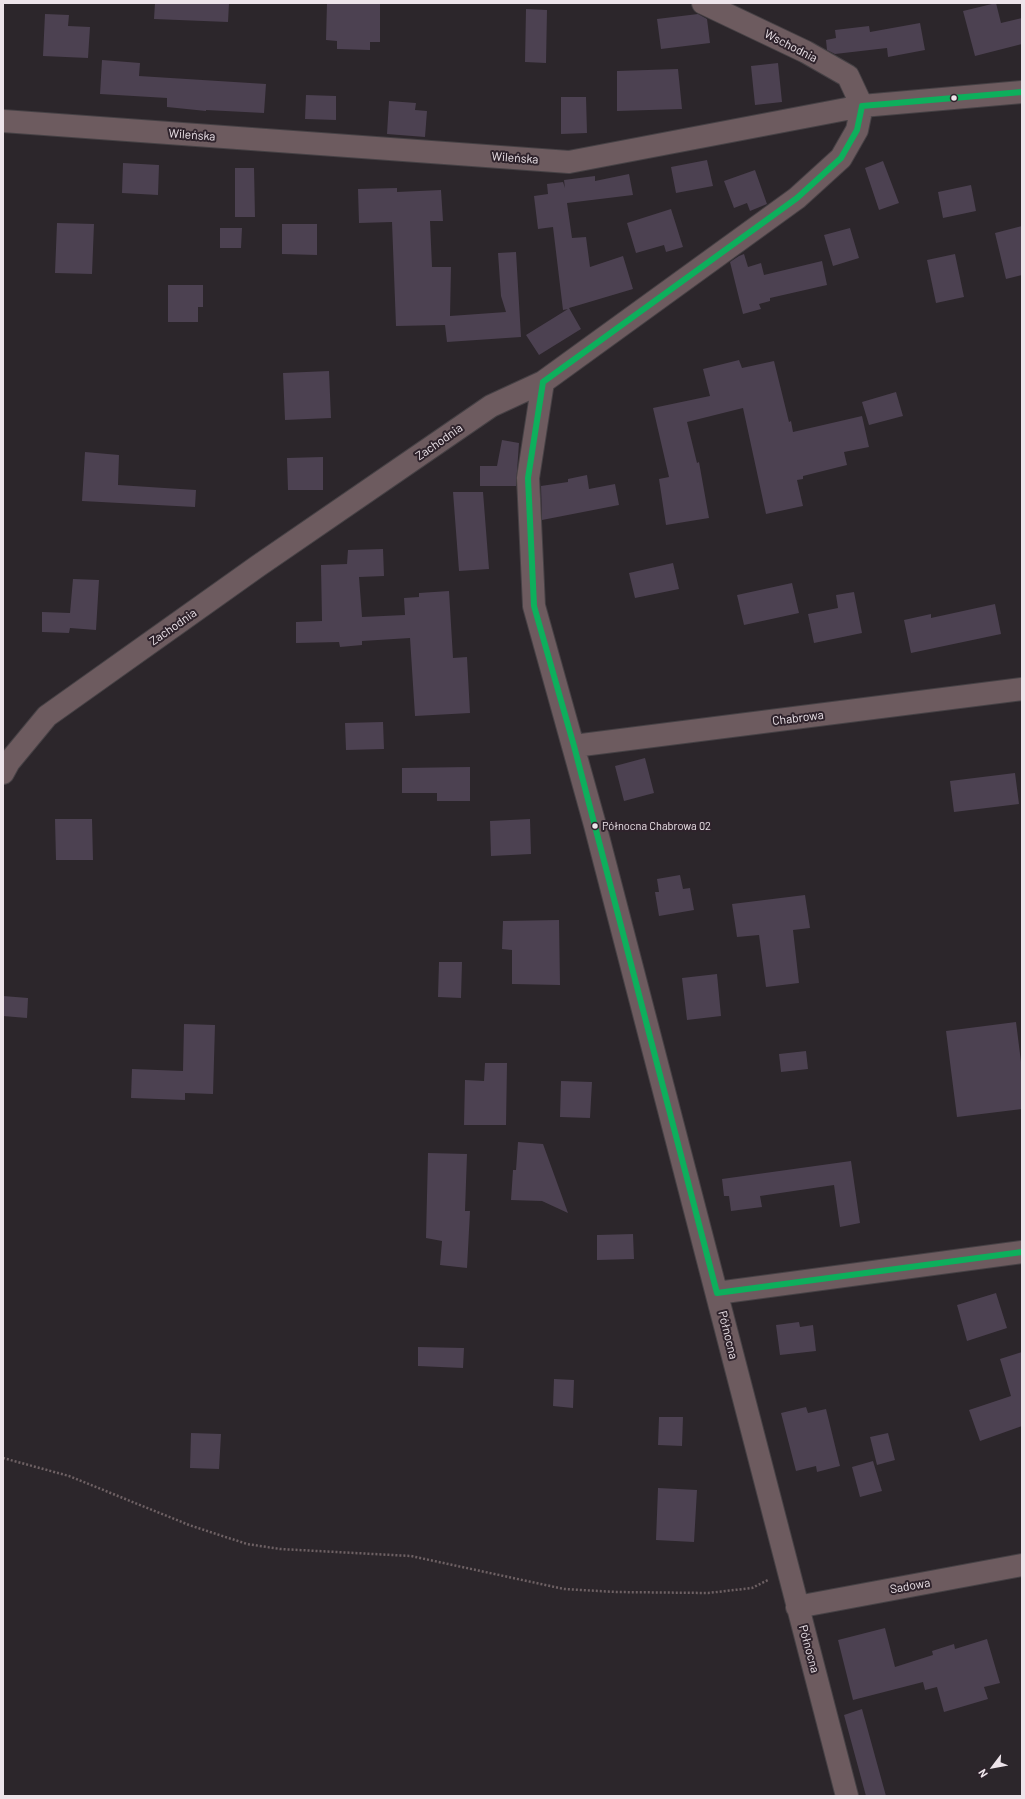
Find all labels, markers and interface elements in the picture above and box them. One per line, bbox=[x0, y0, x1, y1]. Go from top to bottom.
street label: Wschodnia bbox=[762, 27, 820, 65]
unlabelled marker bbox=[949, 93, 959, 103]
street label: Wileńska bbox=[168, 126, 216, 144]
street label: Wileńska bbox=[491, 149, 539, 167]
street label: Zachodnia bbox=[413, 421, 465, 463]
street label: Zachodnia bbox=[147, 606, 199, 648]
street label: Chabrowa bbox=[771, 708, 825, 728]
place label: Północna Chabrowa 02 bbox=[602, 819, 711, 833]
marker: Północna Chabrowa 02 bbox=[590, 821, 600, 831]
street label: Północna bbox=[715, 1309, 741, 1361]
street label: Sadowa bbox=[889, 1575, 931, 1597]
street label: Północna bbox=[796, 1623, 822, 1675]
north arrow bbox=[973, 1747, 1013, 1787]
text: N bbox=[975, 1767, 990, 1780]

